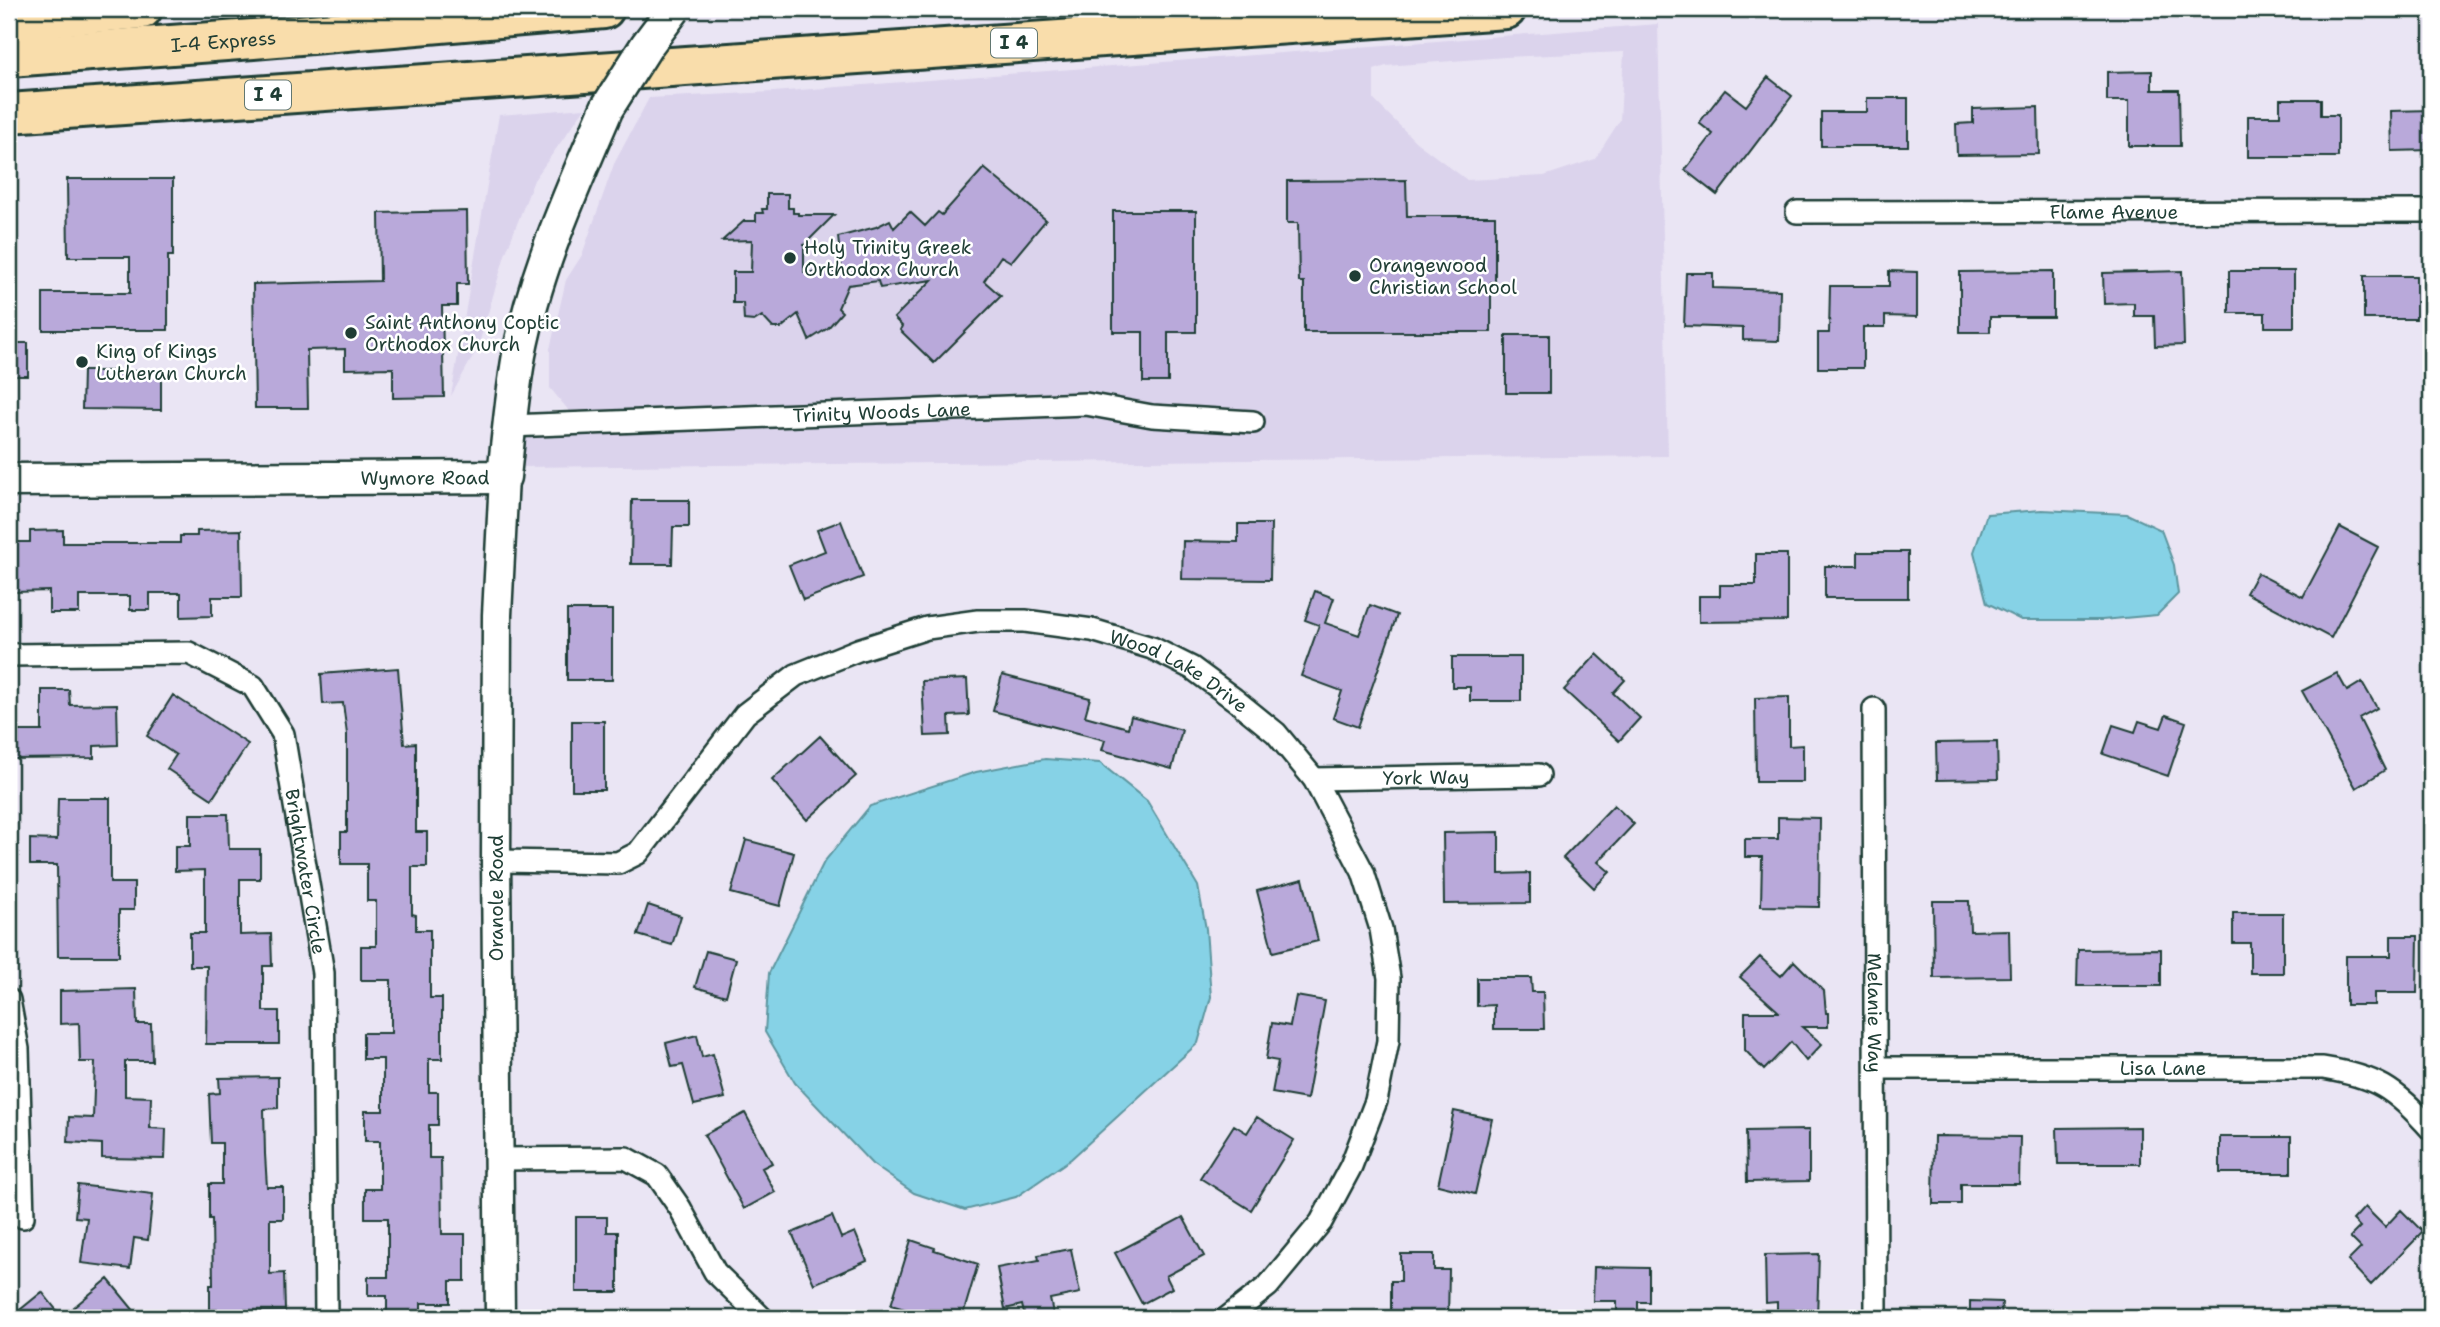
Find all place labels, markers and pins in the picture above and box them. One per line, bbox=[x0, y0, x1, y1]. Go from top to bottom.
place label: Holy Trinity Greek Orthodox Church bbox=[804, 235, 972, 282]
marker: Holy Trinity Greek Orthodox Church bbox=[782, 250, 798, 266]
place label: Orangewood Christian School bbox=[1369, 253, 1517, 300]
marker: Orangewood Christian School bbox=[1347, 268, 1363, 284]
place label: Saint Anthony Coptic Orthodox Church bbox=[365, 310, 559, 357]
marker: Saint Anthony Coptic Orthodox Church bbox=[343, 325, 359, 341]
place label: King of Kings Lutheran Church bbox=[96, 339, 247, 386]
marker: King of Kings Lutheran Church bbox=[74, 354, 90, 370]

